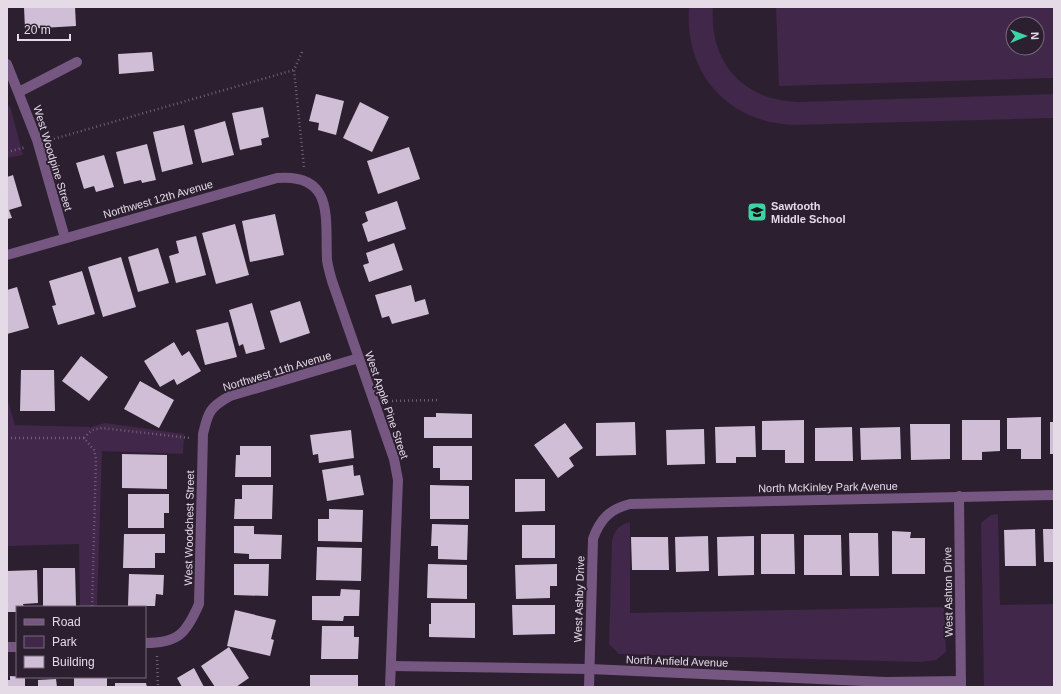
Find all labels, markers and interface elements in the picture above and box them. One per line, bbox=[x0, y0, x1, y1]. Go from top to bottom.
scale bar bbox=[18, 16, 70, 42]
north arrow bbox=[1005, 16, 1045, 56]
text: 20 m bbox=[24, 23, 51, 37]
text: N bbox=[1029, 32, 1041, 40]
street label: West Woodpine Street bbox=[31, 104, 75, 212]
street label: Northwest 12th Avenue bbox=[102, 178, 214, 220]
place label: Sawtooth Middle School bbox=[771, 200, 846, 225]
school or university icon: Sawtooth Middle School bbox=[746, 201, 768, 223]
street label: Northwest 11th Avenue bbox=[221, 349, 333, 393]
street label: West Apple Pine Street bbox=[363, 350, 411, 460]
street label: West Woodchest Street bbox=[182, 470, 196, 586]
street label: North McKinley Park Avenue bbox=[758, 480, 898, 494]
street label: West Ashton Drive bbox=[941, 547, 955, 637]
street label: West Ashby Drive bbox=[571, 556, 587, 642]
legend bbox=[16, 606, 146, 678]
text: Road bbox=[52, 615, 81, 629]
text: Park bbox=[52, 635, 78, 649]
street label: North Anfield Avenue bbox=[626, 653, 728, 669]
text: Building bbox=[52, 655, 95, 669]

